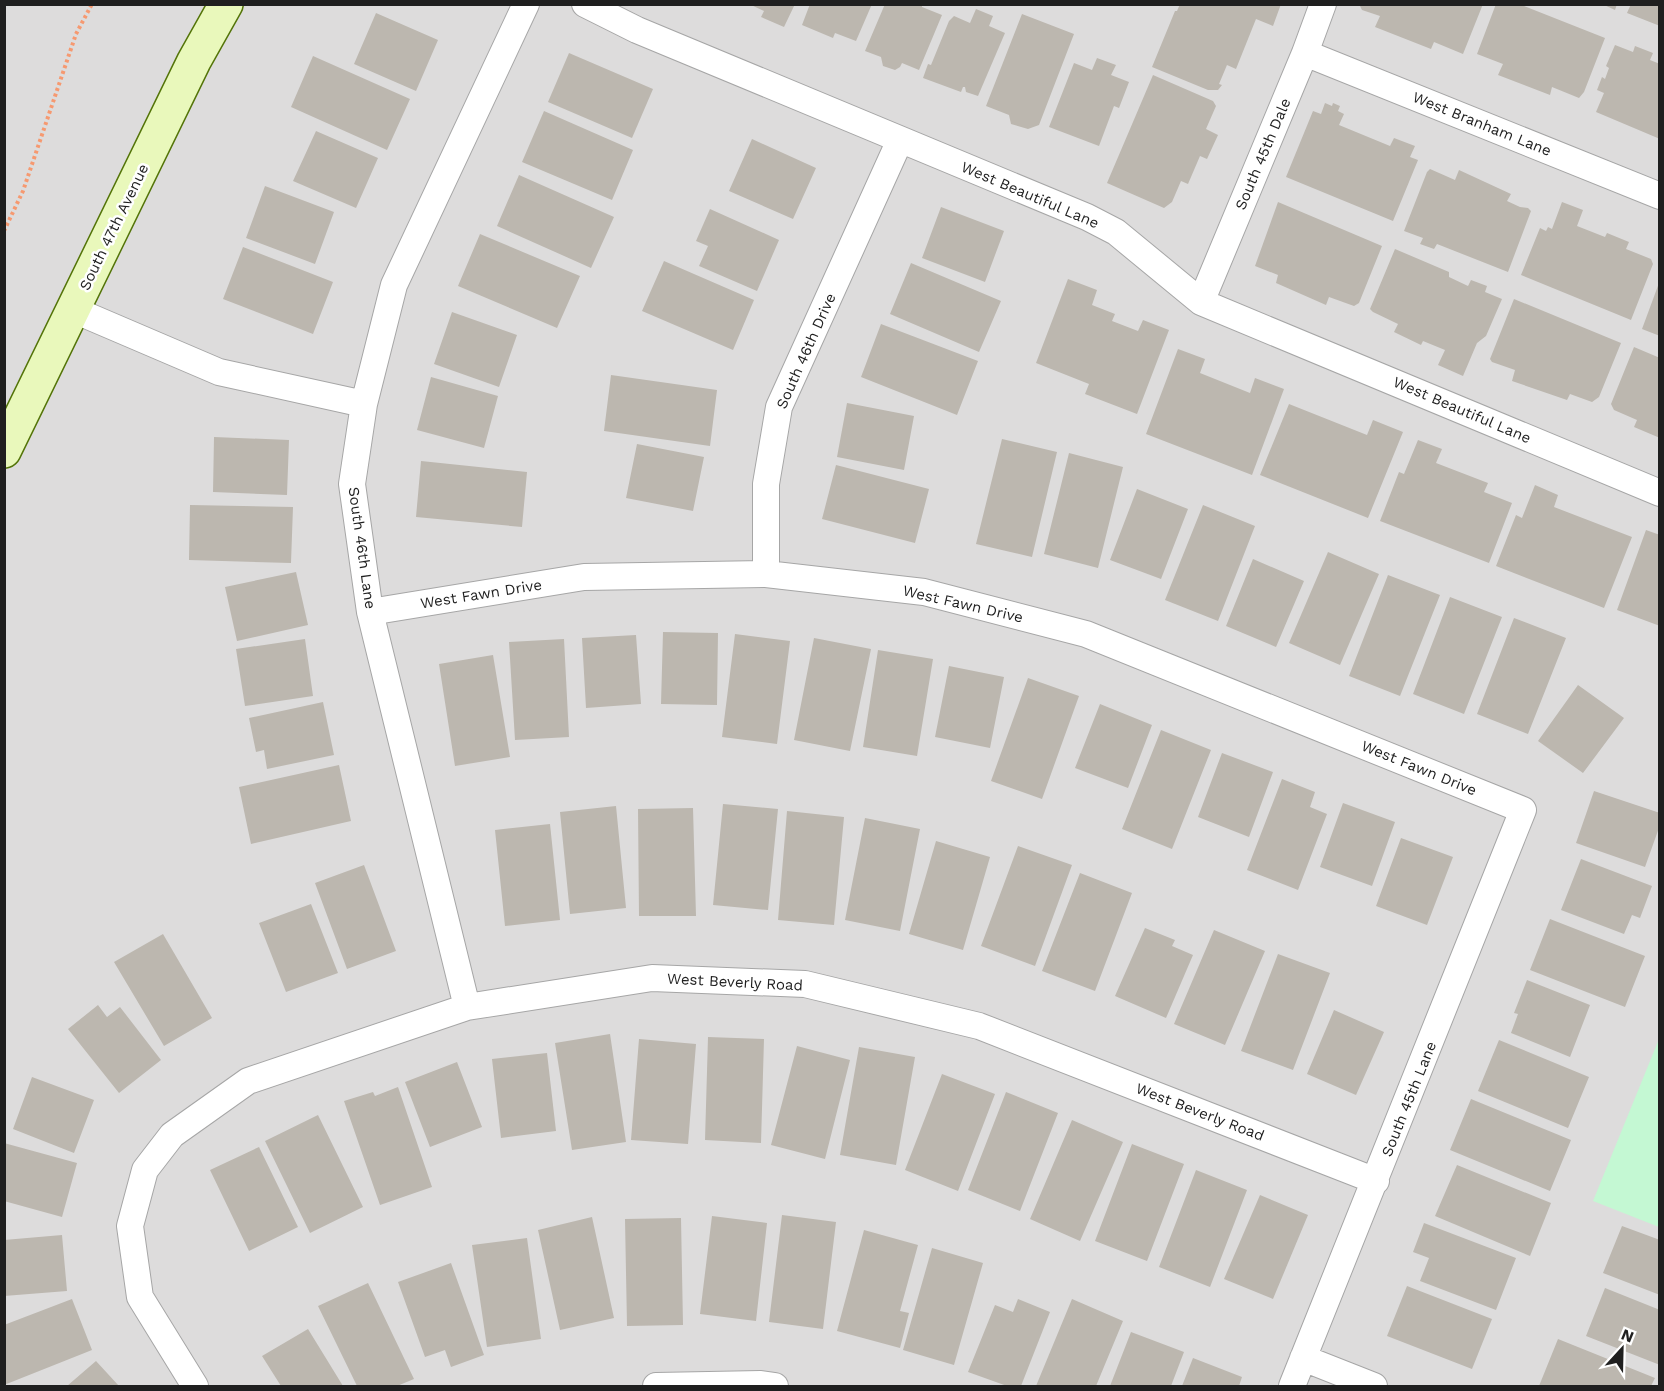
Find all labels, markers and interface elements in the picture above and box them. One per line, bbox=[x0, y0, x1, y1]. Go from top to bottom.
street label: West Branham Lane bbox=[1410, 88, 1554, 160]
street label: South 45th Dale bbox=[1231, 95, 1295, 213]
street label: West Beautiful Lane bbox=[958, 158, 1102, 232]
street label: South 47th Avenue bbox=[76, 161, 152, 293]
street label: South 46th Drive bbox=[772, 290, 840, 412]
street label: West Beautiful Lane bbox=[1390, 373, 1534, 447]
street label: South 46th Lane bbox=[345, 486, 379, 610]
street label: West Fawn Drive bbox=[419, 576, 543, 612]
street label: West Fawn Drive bbox=[901, 581, 1025, 627]
street label: West Fawn Drive bbox=[1359, 737, 1479, 799]
street label: West Beverly Road bbox=[667, 969, 803, 995]
street label: South 45th Lane bbox=[1378, 1039, 1440, 1159]
street label: West Beverly Road bbox=[1133, 1079, 1267, 1145]
north arrow bbox=[1592, 1319, 1652, 1379]
text: N bbox=[1618, 1325, 1636, 1347]

